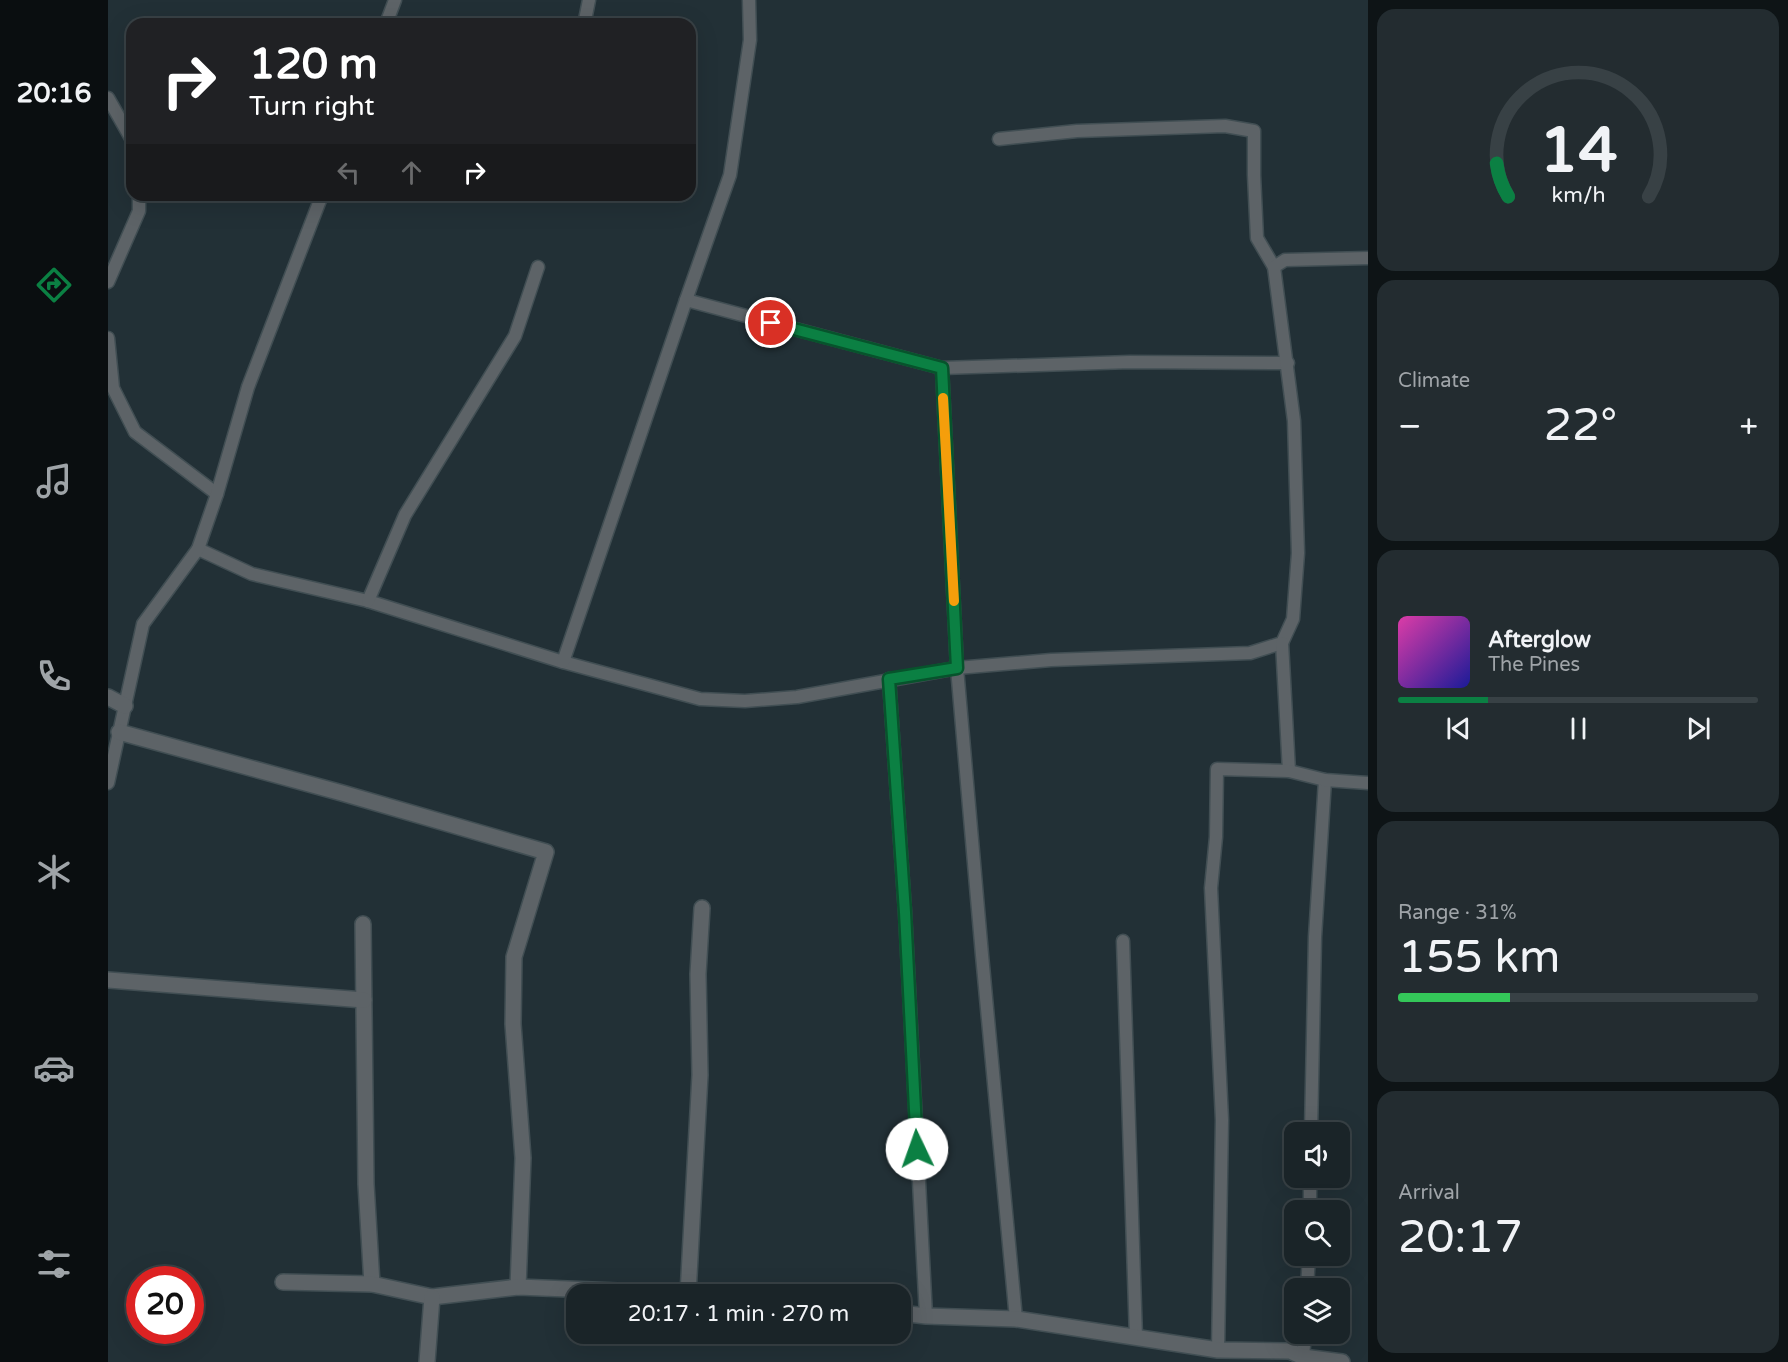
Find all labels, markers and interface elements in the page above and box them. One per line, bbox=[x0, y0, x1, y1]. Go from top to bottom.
text: 120 m bbox=[249, 39, 378, 90]
icon: right bbox=[150, 42, 228, 120]
text: 20:16 bbox=[17, 77, 91, 110]
text: Turn right bbox=[249, 90, 375, 123]
text: 14 bbox=[1539, 114, 1617, 189]
icon: left bbox=[332, 156, 365, 189]
icon: ahead bbox=[395, 156, 428, 189]
icon: right bbox=[458, 156, 491, 189]
text: km/h bbox=[1551, 182, 1605, 208]
icon: directions bbox=[33, 264, 75, 306]
pin bbox=[745, 297, 796, 348]
icon: arrive bbox=[754, 306, 787, 339]
text: Climate bbox=[1398, 369, 1470, 393]
text: 22° bbox=[1544, 399, 1617, 453]
text: − bbox=[1398, 407, 1422, 446]
text: + bbox=[1739, 407, 1758, 446]
icon: music bbox=[33, 460, 75, 502]
text: Afterglow bbox=[1488, 627, 1591, 653]
text: The Pines bbox=[1488, 653, 1580, 677]
icon: phone bbox=[33, 655, 75, 697]
icon: previous bbox=[1442, 712, 1475, 745]
icon: pause bbox=[1562, 712, 1595, 745]
icon: next bbox=[1682, 712, 1715, 745]
icon: climate bbox=[33, 851, 75, 893]
text: Range · 31% bbox=[1398, 901, 1517, 925]
text: 155 km bbox=[1398, 931, 1560, 985]
icon: car bbox=[33, 1047, 75, 1089]
position arrow bbox=[885, 1117, 949, 1181]
map controls bbox=[1284, 1122, 1350, 1344]
button: sound bbox=[1284, 1122, 1350, 1188]
text: Arrival bbox=[1398, 1181, 1460, 1205]
button: search bbox=[1284, 1200, 1350, 1266]
text: 20:17 bbox=[1398, 1211, 1523, 1265]
icon: filters bbox=[33, 1243, 75, 1285]
speed limit sign: 20 bbox=[126, 1266, 204, 1344]
button: layers bbox=[1284, 1278, 1350, 1344]
text: 20:17 · 1 min · 270 m bbox=[628, 1301, 849, 1327]

